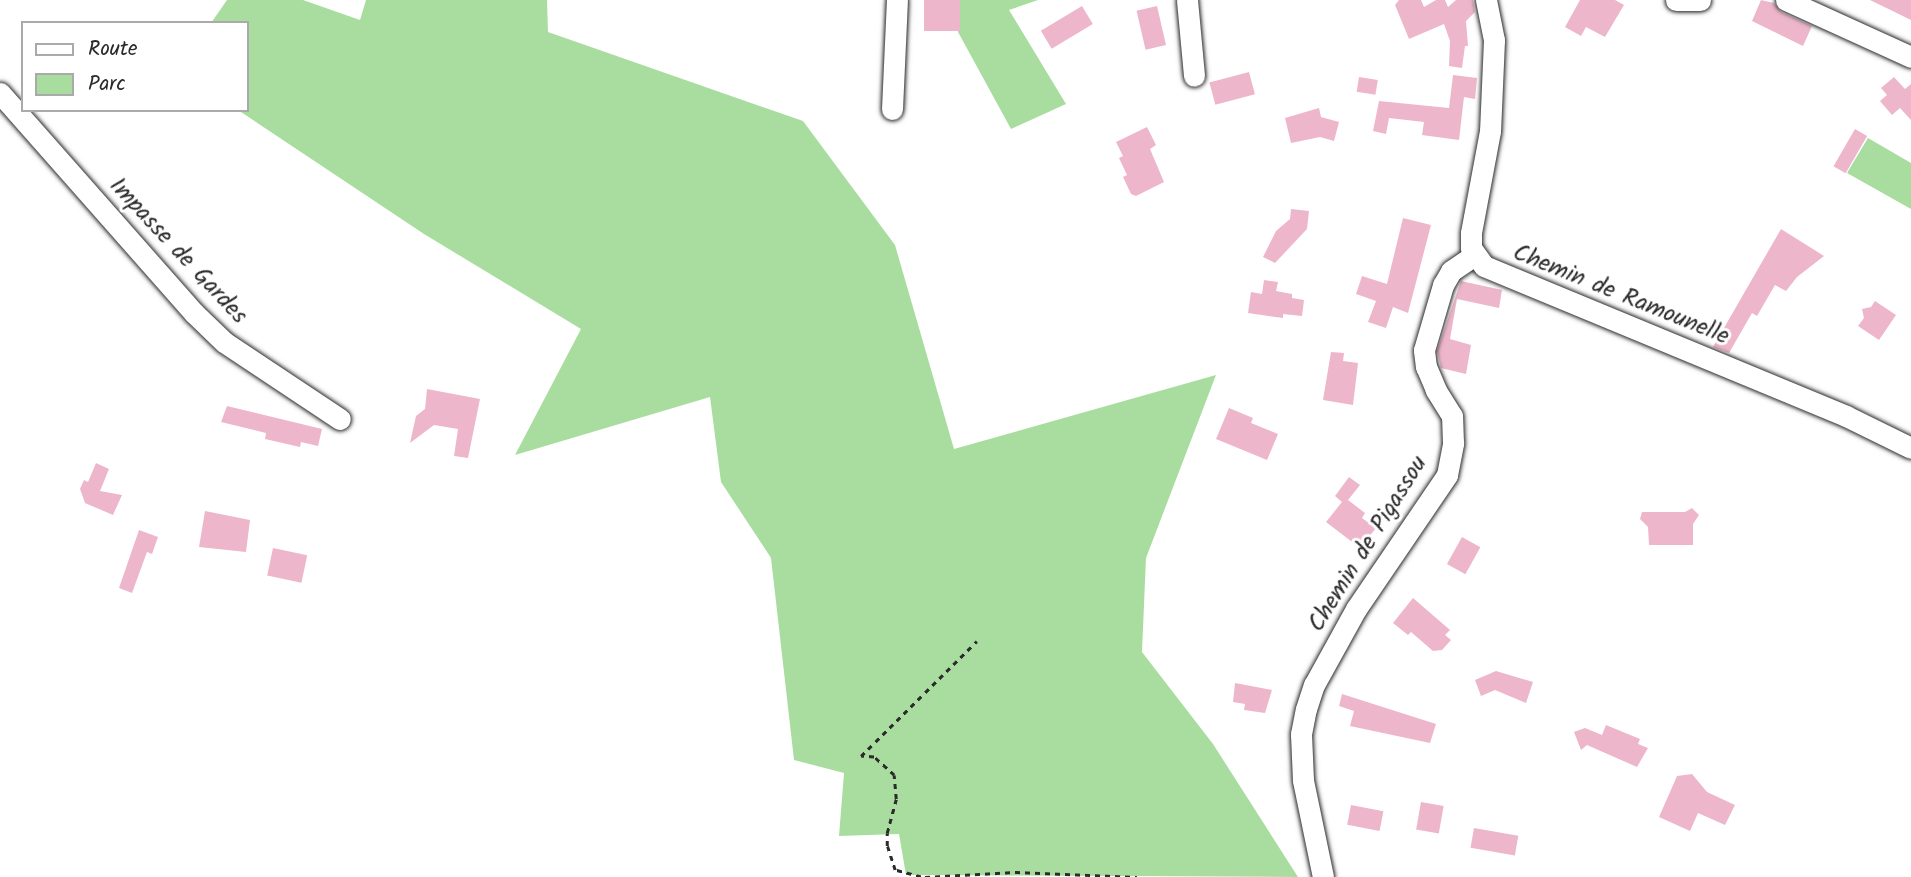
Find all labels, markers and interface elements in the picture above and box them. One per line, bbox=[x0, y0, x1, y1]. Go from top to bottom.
legend bbox=[21, 21, 248, 112]
text: Route bbox=[88, 33, 137, 66]
text: Parc bbox=[88, 68, 126, 101]
street label: Impasse de Gardes bbox=[103, 172, 253, 330]
street label: Chemin de Ramounelle bbox=[1509, 238, 1733, 352]
street label: Chemin de Pigassou bbox=[1302, 451, 1434, 637]

